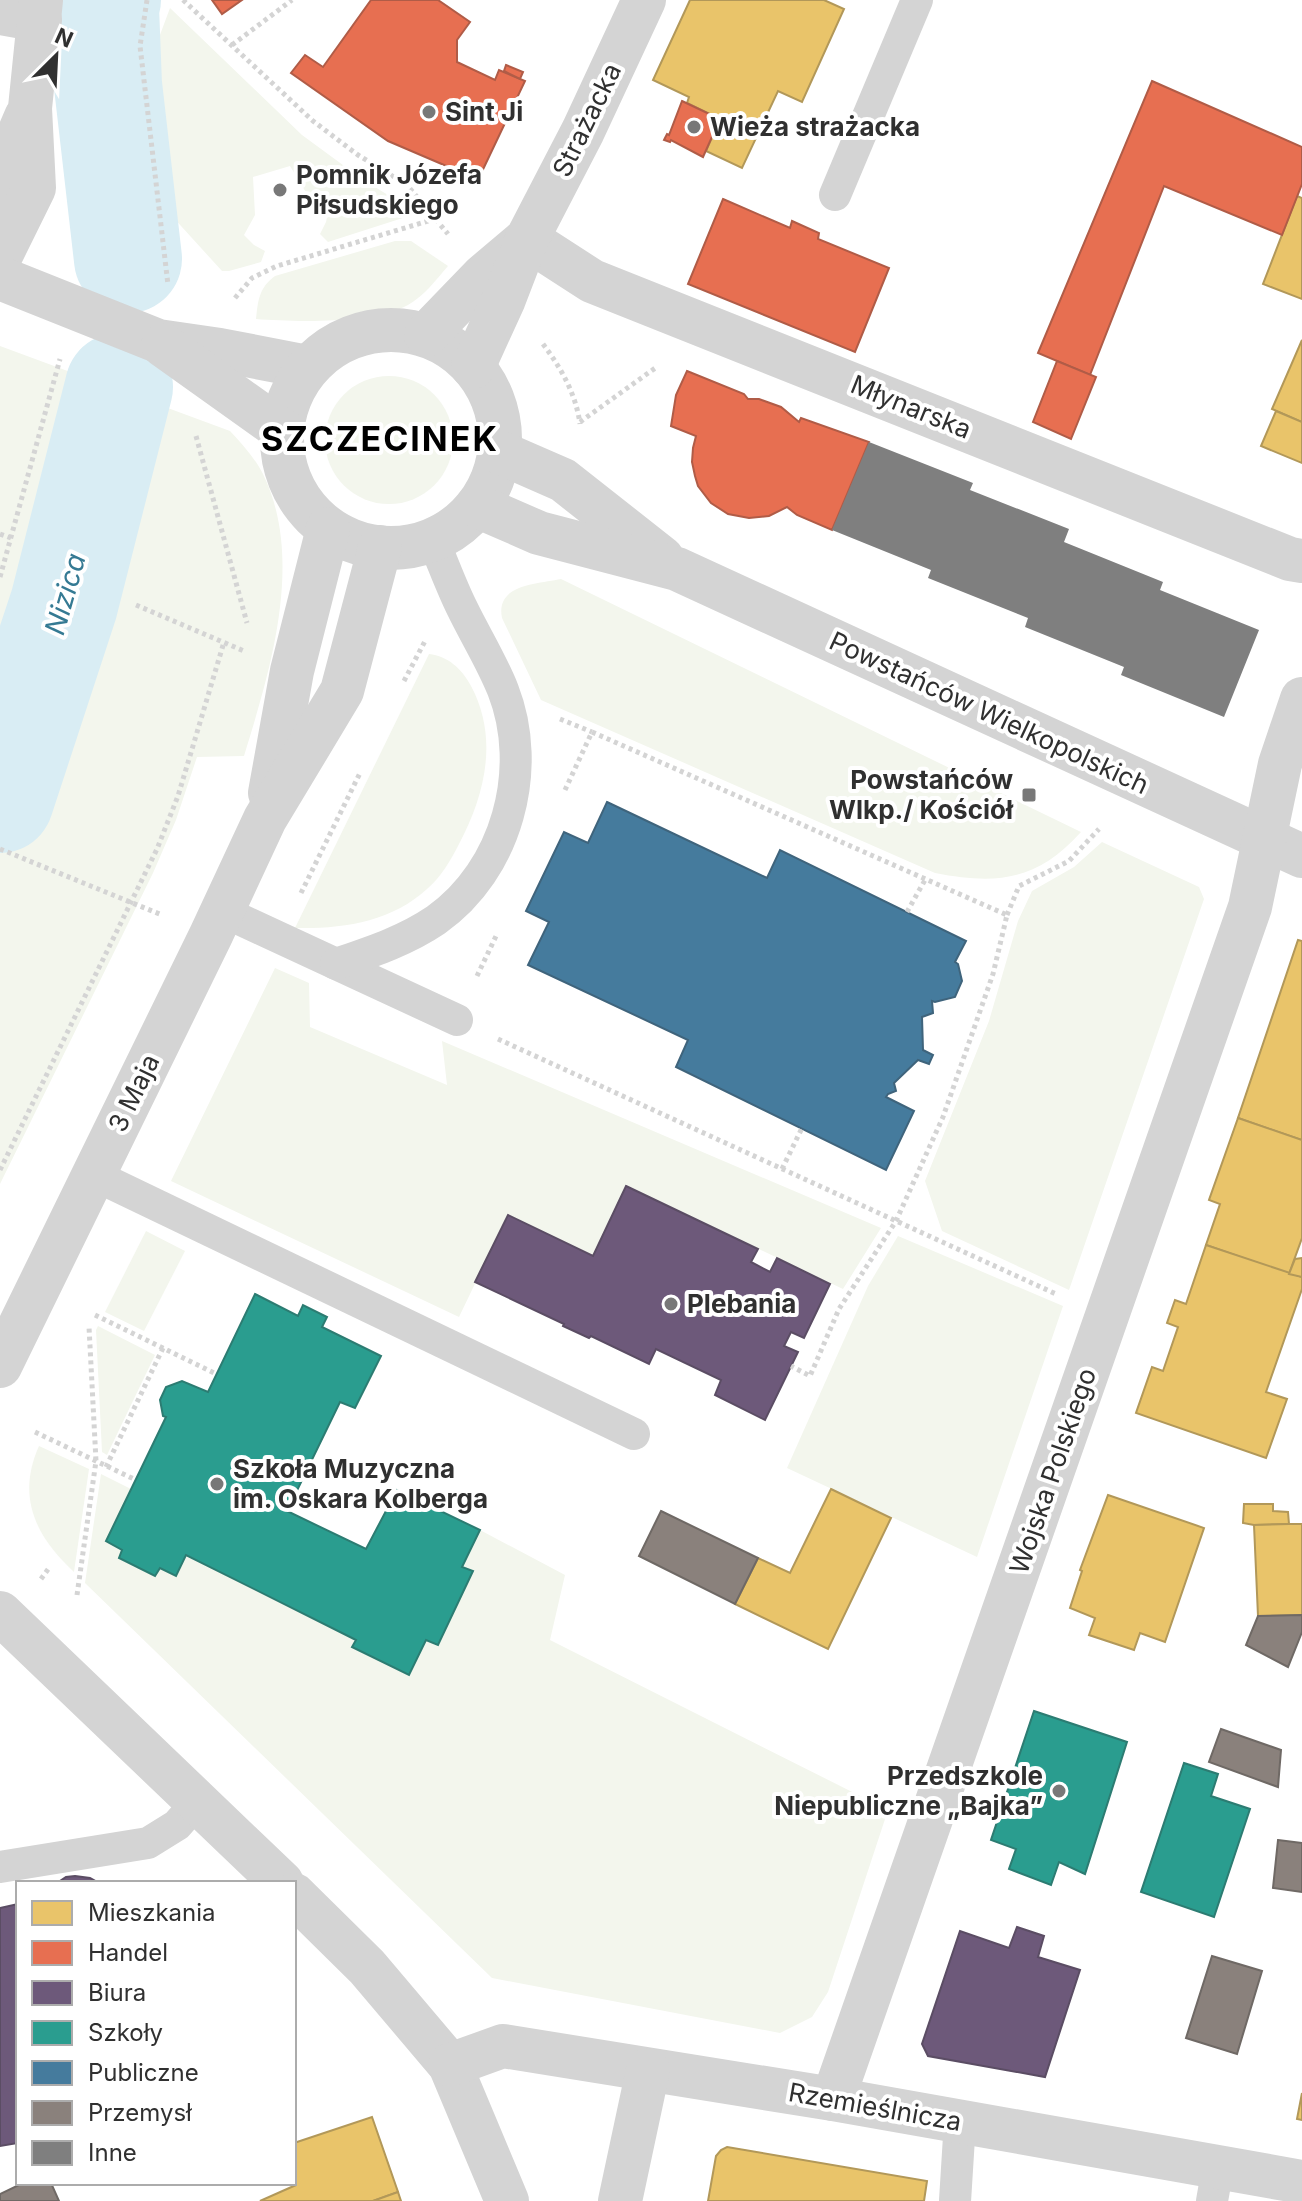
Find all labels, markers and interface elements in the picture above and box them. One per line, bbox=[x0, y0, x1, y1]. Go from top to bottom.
north arrow bbox=[16, 16, 96, 96]
text: N bbox=[51, 22, 77, 53]
street label: Strażacka bbox=[546, 58, 627, 182]
place label: Sint Ji bbox=[445, 96, 523, 127]
marker: Sint Ji bbox=[420, 103, 438, 121]
place label: Wieża strażacka bbox=[710, 111, 920, 142]
marker: Wieża strażacka bbox=[685, 118, 703, 136]
place label: Pomnik Józefa Piłsudskiego bbox=[296, 159, 482, 220]
marker: Pomnik Józefa Piłsudskiego bbox=[271, 181, 289, 199]
street label: Młynarska bbox=[847, 368, 976, 445]
district label: SZCZECINEK bbox=[261, 418, 499, 459]
water label: Nizica bbox=[37, 549, 93, 639]
street label: Powstańców Wielkopolskich bbox=[825, 625, 1154, 800]
place label: Powstańców Wlkp./ Kościół bbox=[829, 764, 1014, 825]
marker: Powstańców Wlkp./ Kościół bbox=[1020, 786, 1038, 804]
street label: 3 Maja bbox=[102, 1049, 166, 1137]
place label: Plebania bbox=[687, 1288, 796, 1319]
marker: Plebania bbox=[662, 1295, 680, 1313]
street label: Wojska Polskiego bbox=[1003, 1364, 1102, 1578]
place label: Szkoła Muzyczna im. Oskara Kolberga bbox=[233, 1453, 488, 1514]
marker: Szkoła Muzyczna im. Oskara Kolberga bbox=[208, 1475, 226, 1493]
place label: Przedszkole Niepubliczne „Bajka” bbox=[774, 1760, 1043, 1821]
marker: Przedszkole Niepubliczne „Bajka” bbox=[1050, 1782, 1068, 1800]
legend bbox=[16, 1881, 296, 2185]
text: Mieszkania bbox=[88, 1898, 216, 1927]
text: Handel bbox=[88, 1938, 168, 1967]
text: Biura bbox=[88, 1978, 146, 2007]
text: Szkoły bbox=[88, 2018, 163, 2047]
text: Publiczne bbox=[88, 2058, 199, 2087]
street label: Rzemieślnicza bbox=[786, 2076, 964, 2137]
text: Przemysł bbox=[88, 2098, 192, 2127]
text: Inne bbox=[88, 2138, 137, 2167]

